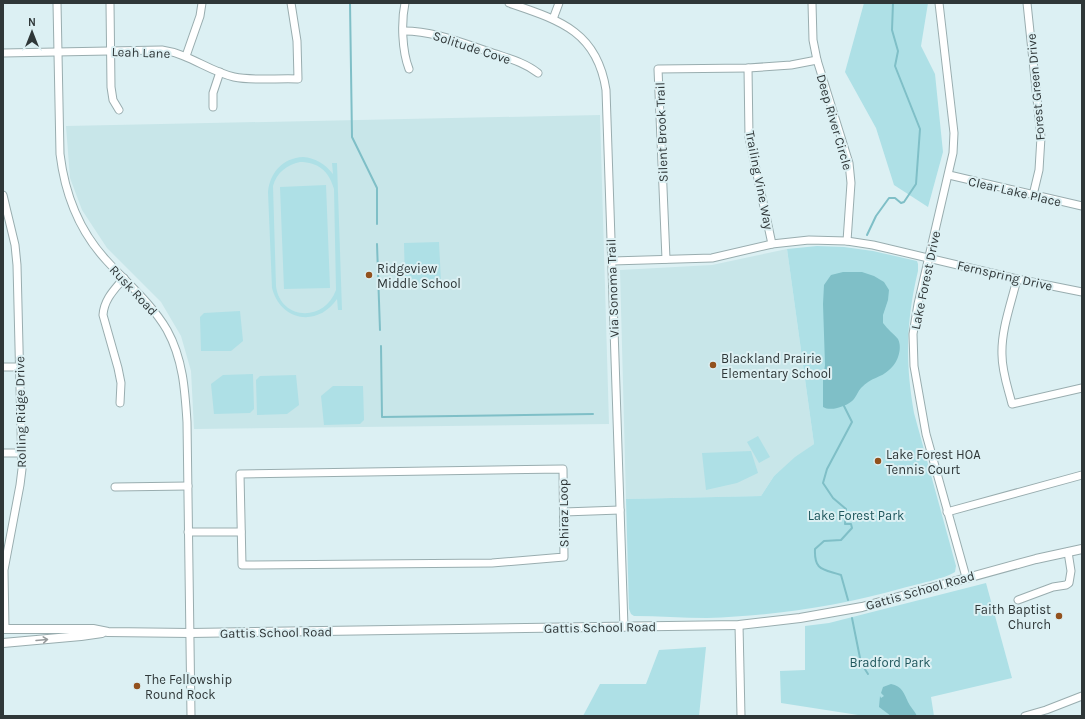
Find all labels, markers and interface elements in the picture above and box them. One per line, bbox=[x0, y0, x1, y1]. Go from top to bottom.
north arrow bbox=[12, 12, 52, 52]
text: N bbox=[28, 16, 36, 29]
street label: Solitude Cove bbox=[431, 28, 513, 67]
street label: Forest Green Drive bbox=[1023, 32, 1048, 141]
street label: Leah Lane bbox=[111, 44, 171, 61]
street label: Deep River Circle bbox=[814, 72, 855, 172]
street label: Silent Brook Trail bbox=[652, 82, 671, 182]
street label: Trailing Vine Way bbox=[743, 129, 776, 231]
street label: Clear Lake Place bbox=[967, 174, 1063, 210]
street label: Lake Forest Drive bbox=[908, 229, 943, 331]
street label: Via Sonoma Trail bbox=[603, 238, 622, 338]
street label: Fernspring Drive bbox=[956, 257, 1054, 294]
place label: Ridgeview Middle School bbox=[377, 261, 461, 291]
street label: Rusk Road bbox=[107, 262, 161, 318]
marker: Ridgeview Middle School bbox=[364, 270, 374, 280]
place label: Blackland Prairie Elementary School bbox=[721, 351, 831, 381]
street label: Rolling Ridge Drive bbox=[12, 356, 29, 468]
marker: Blackland Prairie Elementary School bbox=[708, 360, 718, 370]
place label: Lake Forest HOA Tennis Court bbox=[886, 447, 981, 477]
marker: Lake Forest HOA Tennis Court bbox=[873, 456, 883, 466]
street label: Shiraz Loop bbox=[555, 479, 572, 547]
park label: Lake Forest Park bbox=[808, 508, 904, 523]
street label: Gattis School Road bbox=[864, 568, 976, 613]
place label: Faith Baptist Church bbox=[974, 602, 1051, 632]
marker: Faith Baptist Church bbox=[1054, 611, 1064, 621]
street label: Gattis School Road bbox=[544, 619, 656, 636]
street label: Gattis School Road bbox=[220, 624, 332, 641]
one-way arrow bbox=[35, 636, 48, 643]
park label: Bradford Park bbox=[849, 655, 931, 670]
place label: The Fellowship Round Rock bbox=[145, 672, 232, 702]
marker: The Fellowship Round Rock bbox=[132, 681, 142, 691]

